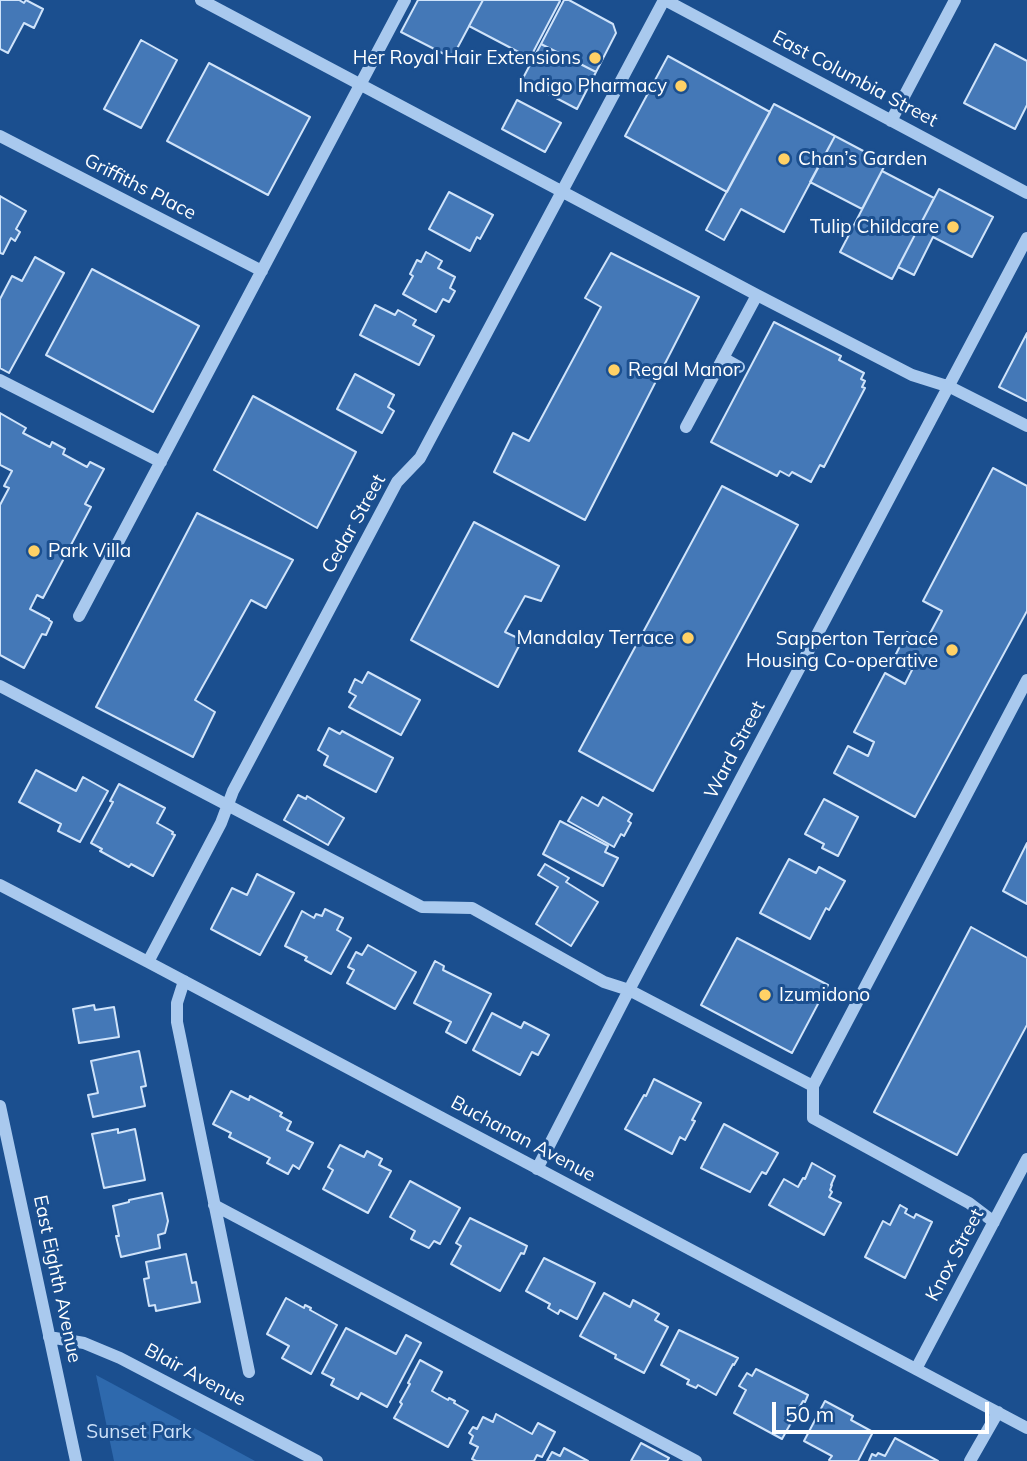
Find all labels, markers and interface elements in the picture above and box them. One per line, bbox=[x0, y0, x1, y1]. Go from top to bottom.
street label: East Columbia Street bbox=[769, 26, 941, 132]
place label: Her Royal Hair Extensions bbox=[353, 47, 581, 69]
marker: Her Royal Hair Extensions bbox=[587, 50, 603, 66]
place label: Indigo Pharmacy bbox=[518, 75, 667, 97]
marker: Indigo Pharmacy bbox=[673, 78, 689, 94]
place label: Chan’s Garden bbox=[798, 148, 927, 170]
street label: Griffiths Place bbox=[80, 149, 200, 225]
marker: Chan’s Garden bbox=[776, 151, 792, 167]
place label: Tulip Childcare bbox=[810, 216, 939, 238]
marker: Tulip Childcare bbox=[945, 219, 961, 235]
place label: Regal Manor bbox=[628, 359, 740, 381]
marker: Regal Manor bbox=[606, 362, 622, 378]
street label: Cedar Street bbox=[317, 470, 391, 578]
place label: Park Villa bbox=[48, 540, 131, 562]
marker: Park Villa bbox=[26, 543, 42, 559]
place label: Mandalay Terrace bbox=[516, 627, 674, 649]
place label: Sapperton Terrace Housing Co-operative bbox=[746, 628, 938, 672]
marker: Mandalay Terrace bbox=[680, 630, 696, 646]
marker: Sapperton Terrace Housing Co-operative bbox=[944, 642, 960, 658]
street label: Ward Street bbox=[700, 697, 770, 803]
place label: Izumidono bbox=[779, 984, 870, 1006]
marker: Izumidono bbox=[757, 987, 773, 1003]
street label: Buchanan Avenue bbox=[447, 1091, 599, 1187]
street label: East Eighth Avenue bbox=[28, 1193, 86, 1365]
street label: Knox Street bbox=[921, 1205, 989, 1305]
street label: Blair Avenue bbox=[140, 1339, 250, 1411]
scale bar bbox=[775, 1388, 992, 1432]
text: 50 m bbox=[785, 1401, 834, 1427]
park label: Sunset Park bbox=[86, 1421, 192, 1443]

